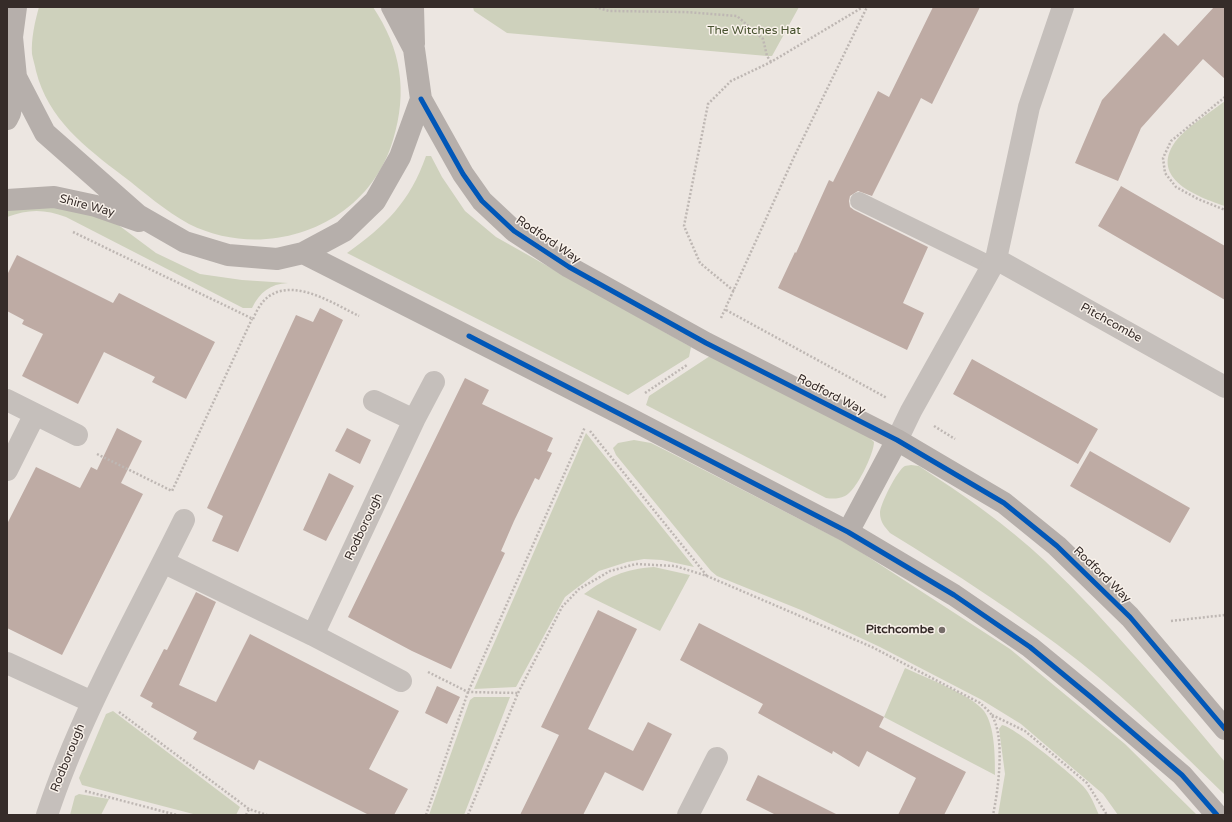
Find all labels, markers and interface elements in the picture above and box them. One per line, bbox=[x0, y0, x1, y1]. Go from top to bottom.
park label: The Witches Hat bbox=[707, 24, 801, 38]
street label: Shire Way bbox=[58, 192, 116, 220]
street label: Rodford Way bbox=[513, 213, 583, 267]
street label: Pitchcombe bbox=[1078, 300, 1144, 346]
street label: Rodford Way bbox=[794, 372, 868, 418]
street label: Rodborough bbox=[342, 491, 386, 563]
street label: Rodford Way bbox=[1070, 544, 1134, 606]
place label: Pitchcombe bbox=[866, 623, 934, 637]
marker: Pitchcombe bbox=[937, 625, 947, 635]
street label: Rodborough bbox=[48, 722, 88, 794]

